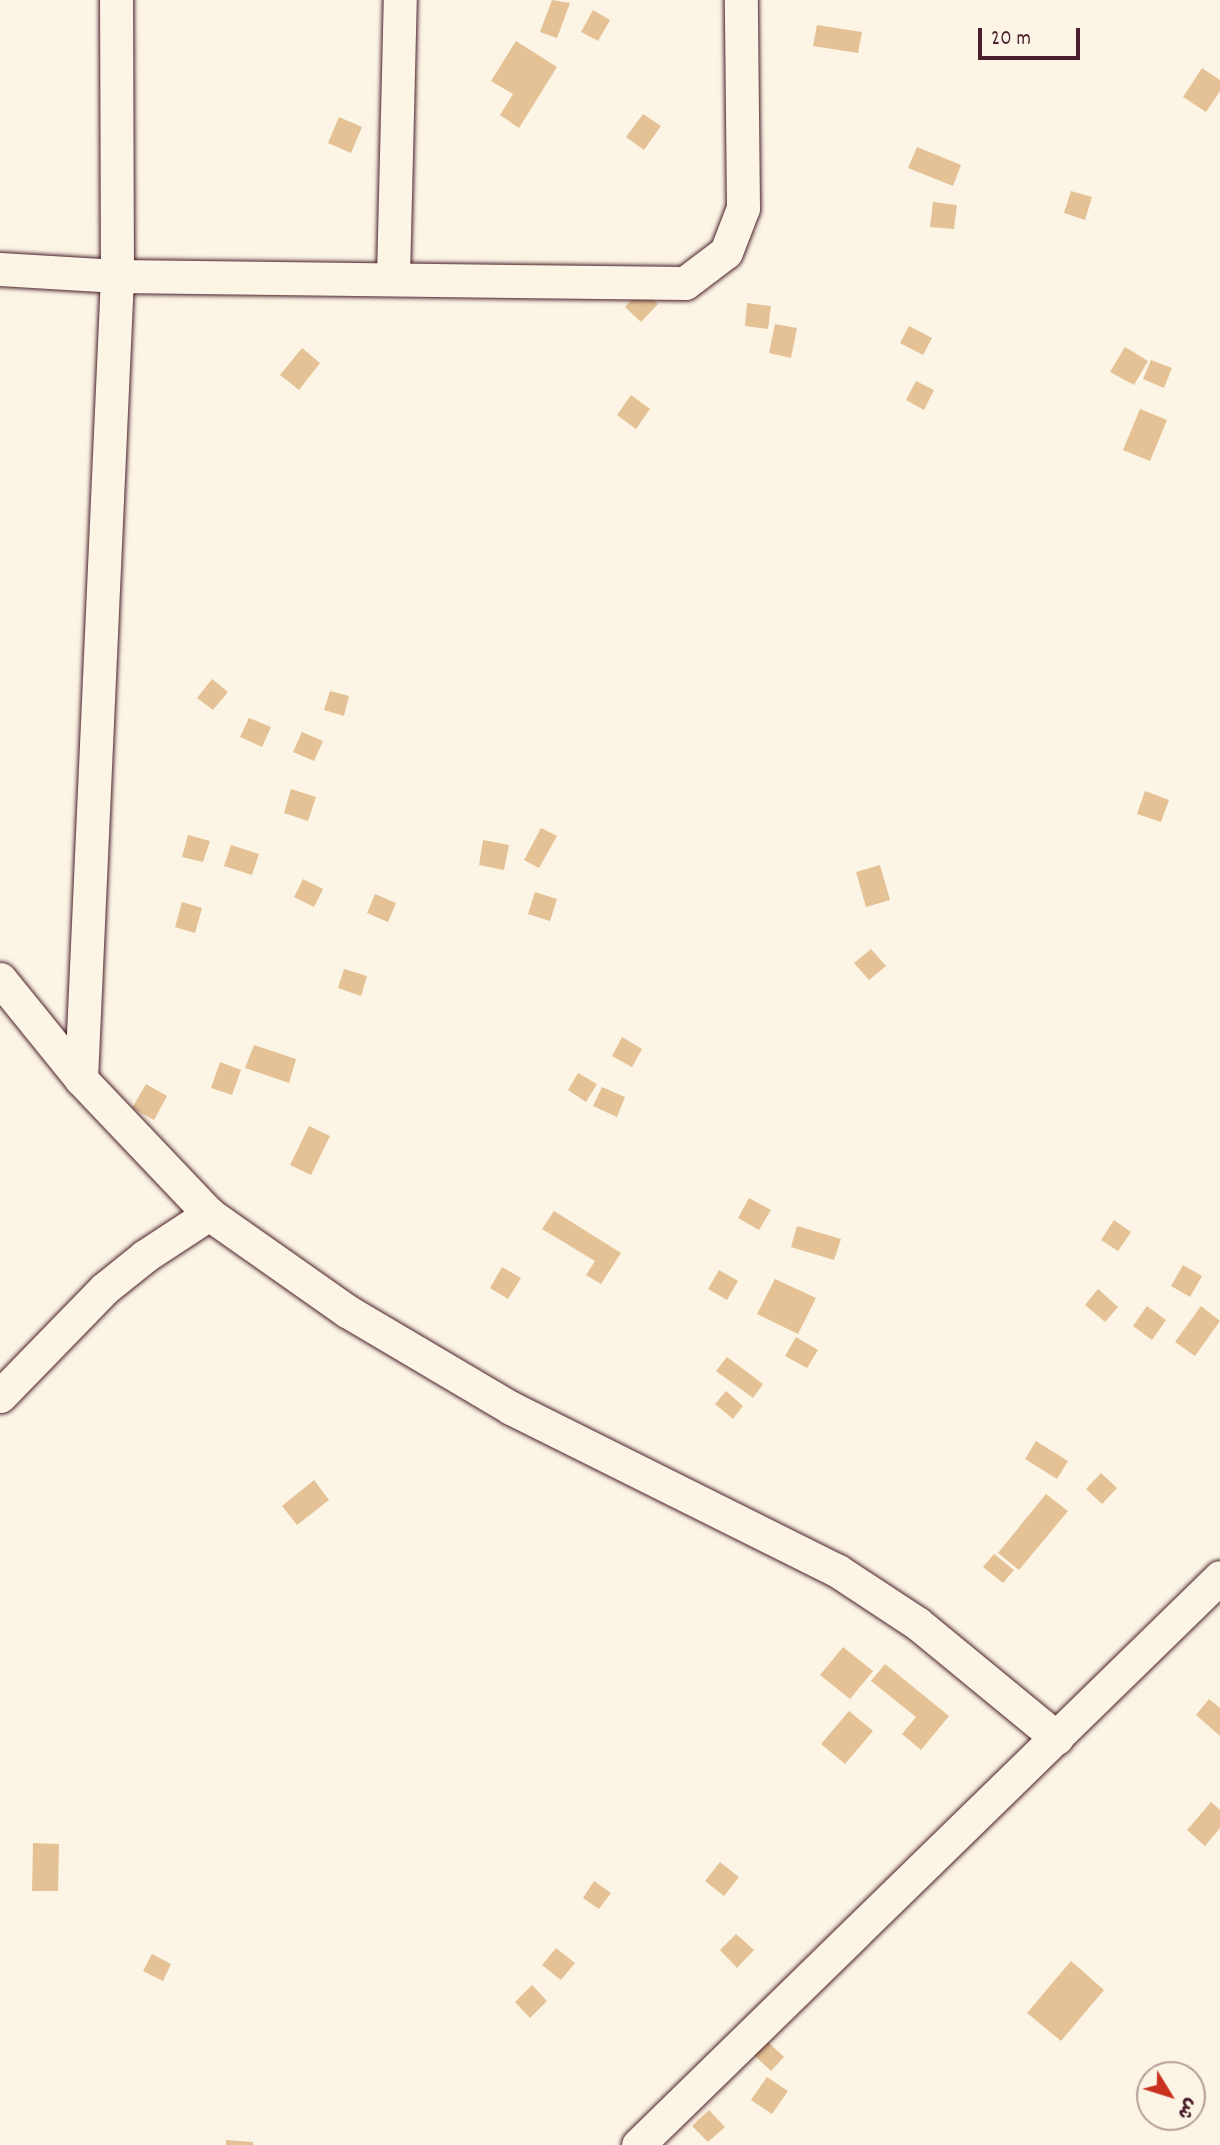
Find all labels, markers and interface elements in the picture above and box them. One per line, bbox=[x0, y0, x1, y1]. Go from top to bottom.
scale bar bbox=[982, 14, 1084, 58]
text: 20 m bbox=[991, 25, 1031, 55]
north arrow bbox=[1136, 2061, 1206, 2131]
text: ش bbox=[1169, 2091, 1203, 2125]

